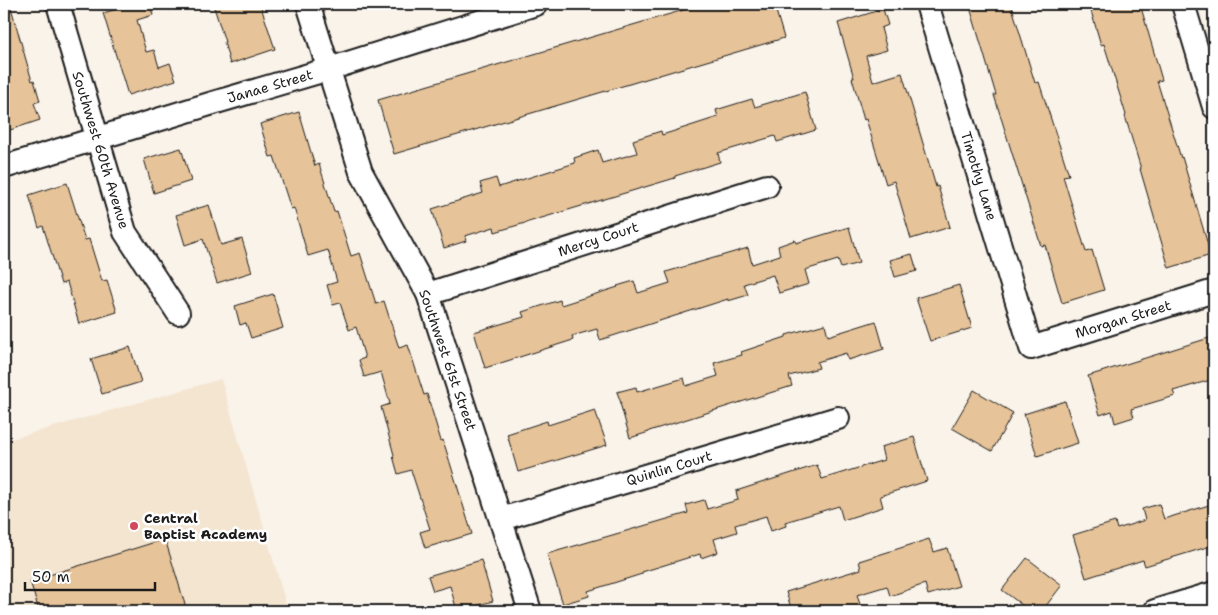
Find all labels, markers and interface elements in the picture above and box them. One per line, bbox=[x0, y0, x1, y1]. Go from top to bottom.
street label: Janae Street bbox=[225, 65, 315, 107]
street label: Southwest 60th Avenue bbox=[68, 69, 134, 231]
street label: Timothy Lane bbox=[957, 129, 1001, 223]
street label: Mercy Court bbox=[556, 218, 640, 260]
street label: Southwest 61st Street bbox=[415, 287, 481, 433]
street label: Morgan Street bbox=[1073, 296, 1173, 342]
street label: Quinlin Court bbox=[624, 446, 714, 490]
place label: Central Baptist Academy bbox=[144, 509, 267, 543]
marker: Central Baptist Academy bbox=[128, 520, 140, 532]
scale bar bbox=[25, 560, 155, 592]
text: 50 m bbox=[32, 567, 70, 587]

